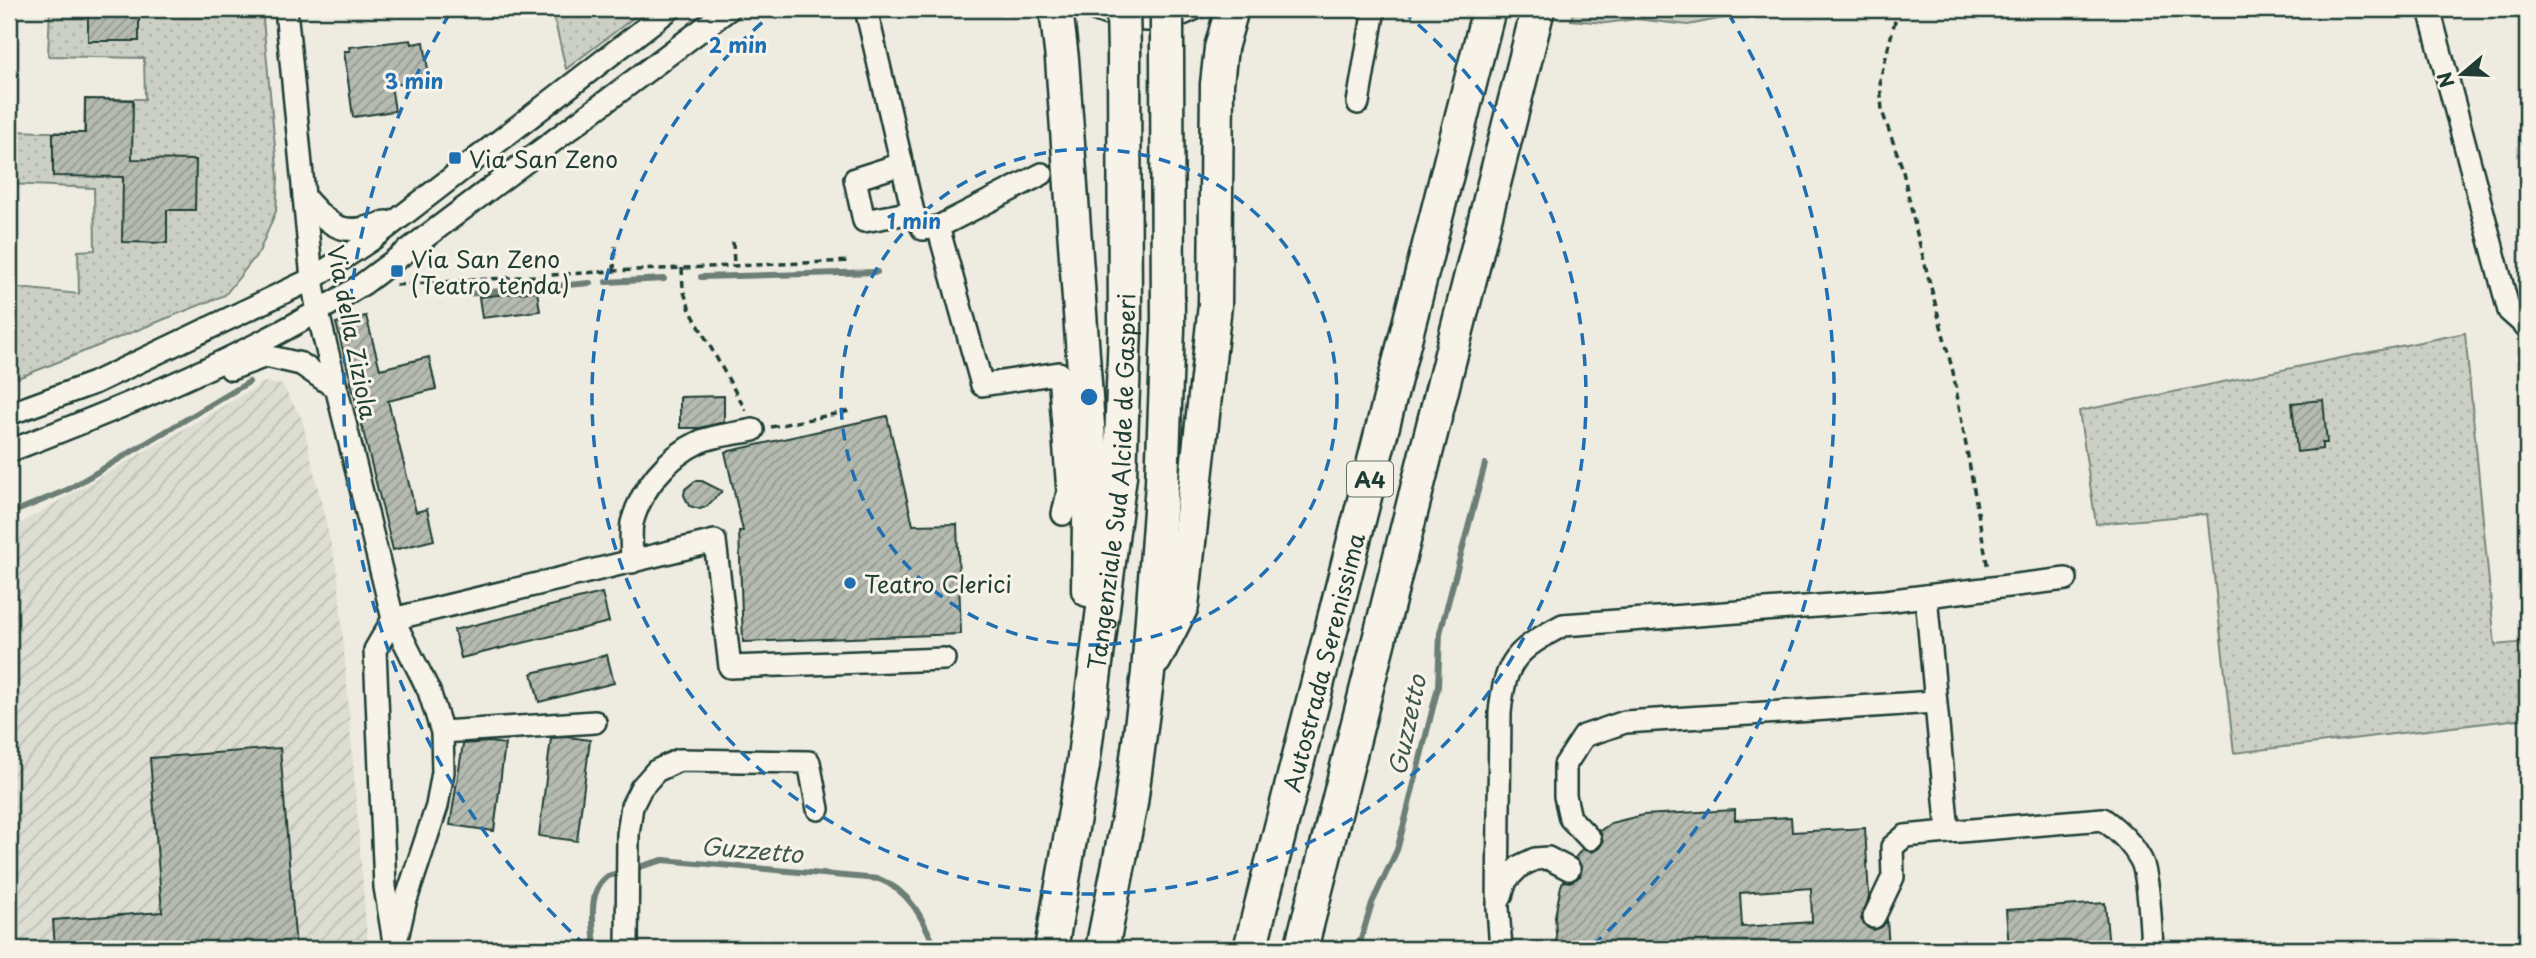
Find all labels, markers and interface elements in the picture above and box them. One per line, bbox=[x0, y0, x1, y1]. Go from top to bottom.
text: 2 min bbox=[709, 28, 767, 60]
north arrow bbox=[2428, 38, 2498, 108]
text: 3 min bbox=[384, 64, 444, 96]
text: N bbox=[2429, 68, 2461, 92]
place label: Via San Zeno bbox=[469, 141, 618, 176]
marker: Via San Zeno bbox=[447, 150, 463, 166]
text: 1 min bbox=[887, 204, 941, 236]
place label: Via San Zeno (Teatro tenda) bbox=[411, 241, 570, 302]
street label: Via della Ziziola bbox=[319, 242, 387, 422]
marker: Via San Zeno (Teatro tenda) bbox=[389, 263, 405, 279]
street label: Tangenziale Sud Alcide de Gasperi bbox=[1078, 293, 1143, 672]
centre of rings bbox=[1077, 385, 1101, 409]
road number: A4 bbox=[1347, 462, 1393, 496]
street label: Autostrada Serenissima bbox=[1273, 528, 1373, 795]
place label: Teatro Clerici bbox=[864, 566, 1012, 601]
marker: Teatro Clerici bbox=[842, 575, 858, 591]
water label: Guzzetto bbox=[1378, 670, 1435, 779]
water label: Guzzetto bbox=[700, 827, 806, 872]

